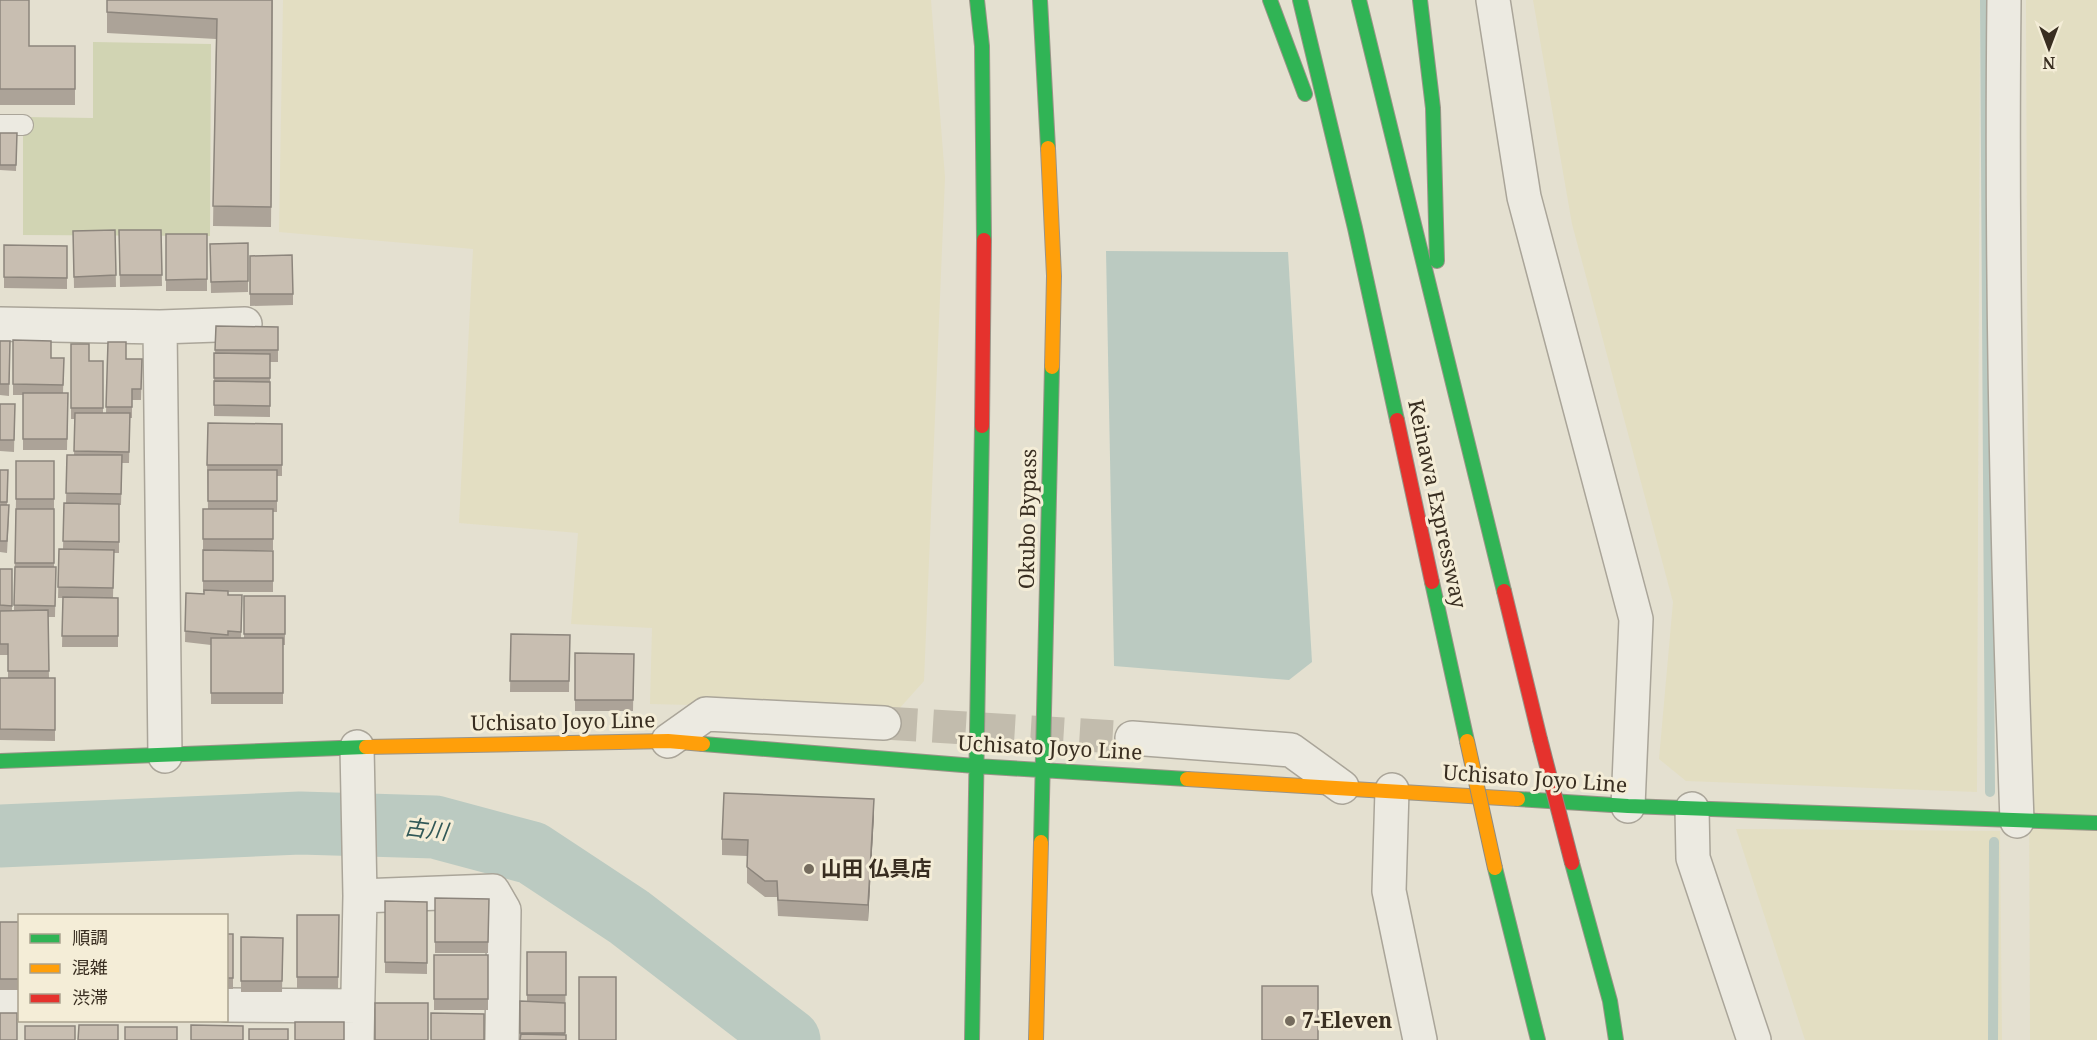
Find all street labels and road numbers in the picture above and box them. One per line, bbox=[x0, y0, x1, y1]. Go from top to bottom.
street label: Keinawa Expressway bbox=[1402, 397, 1474, 611]
street label: Okubo Bypass bbox=[1012, 448, 1042, 589]
street label: Uchisato Joyo Line bbox=[470, 705, 656, 737]
street label: Uchisato Joyo Line bbox=[957, 728, 1143, 766]
street label: Uchisato Joyo Line bbox=[1442, 758, 1628, 798]

